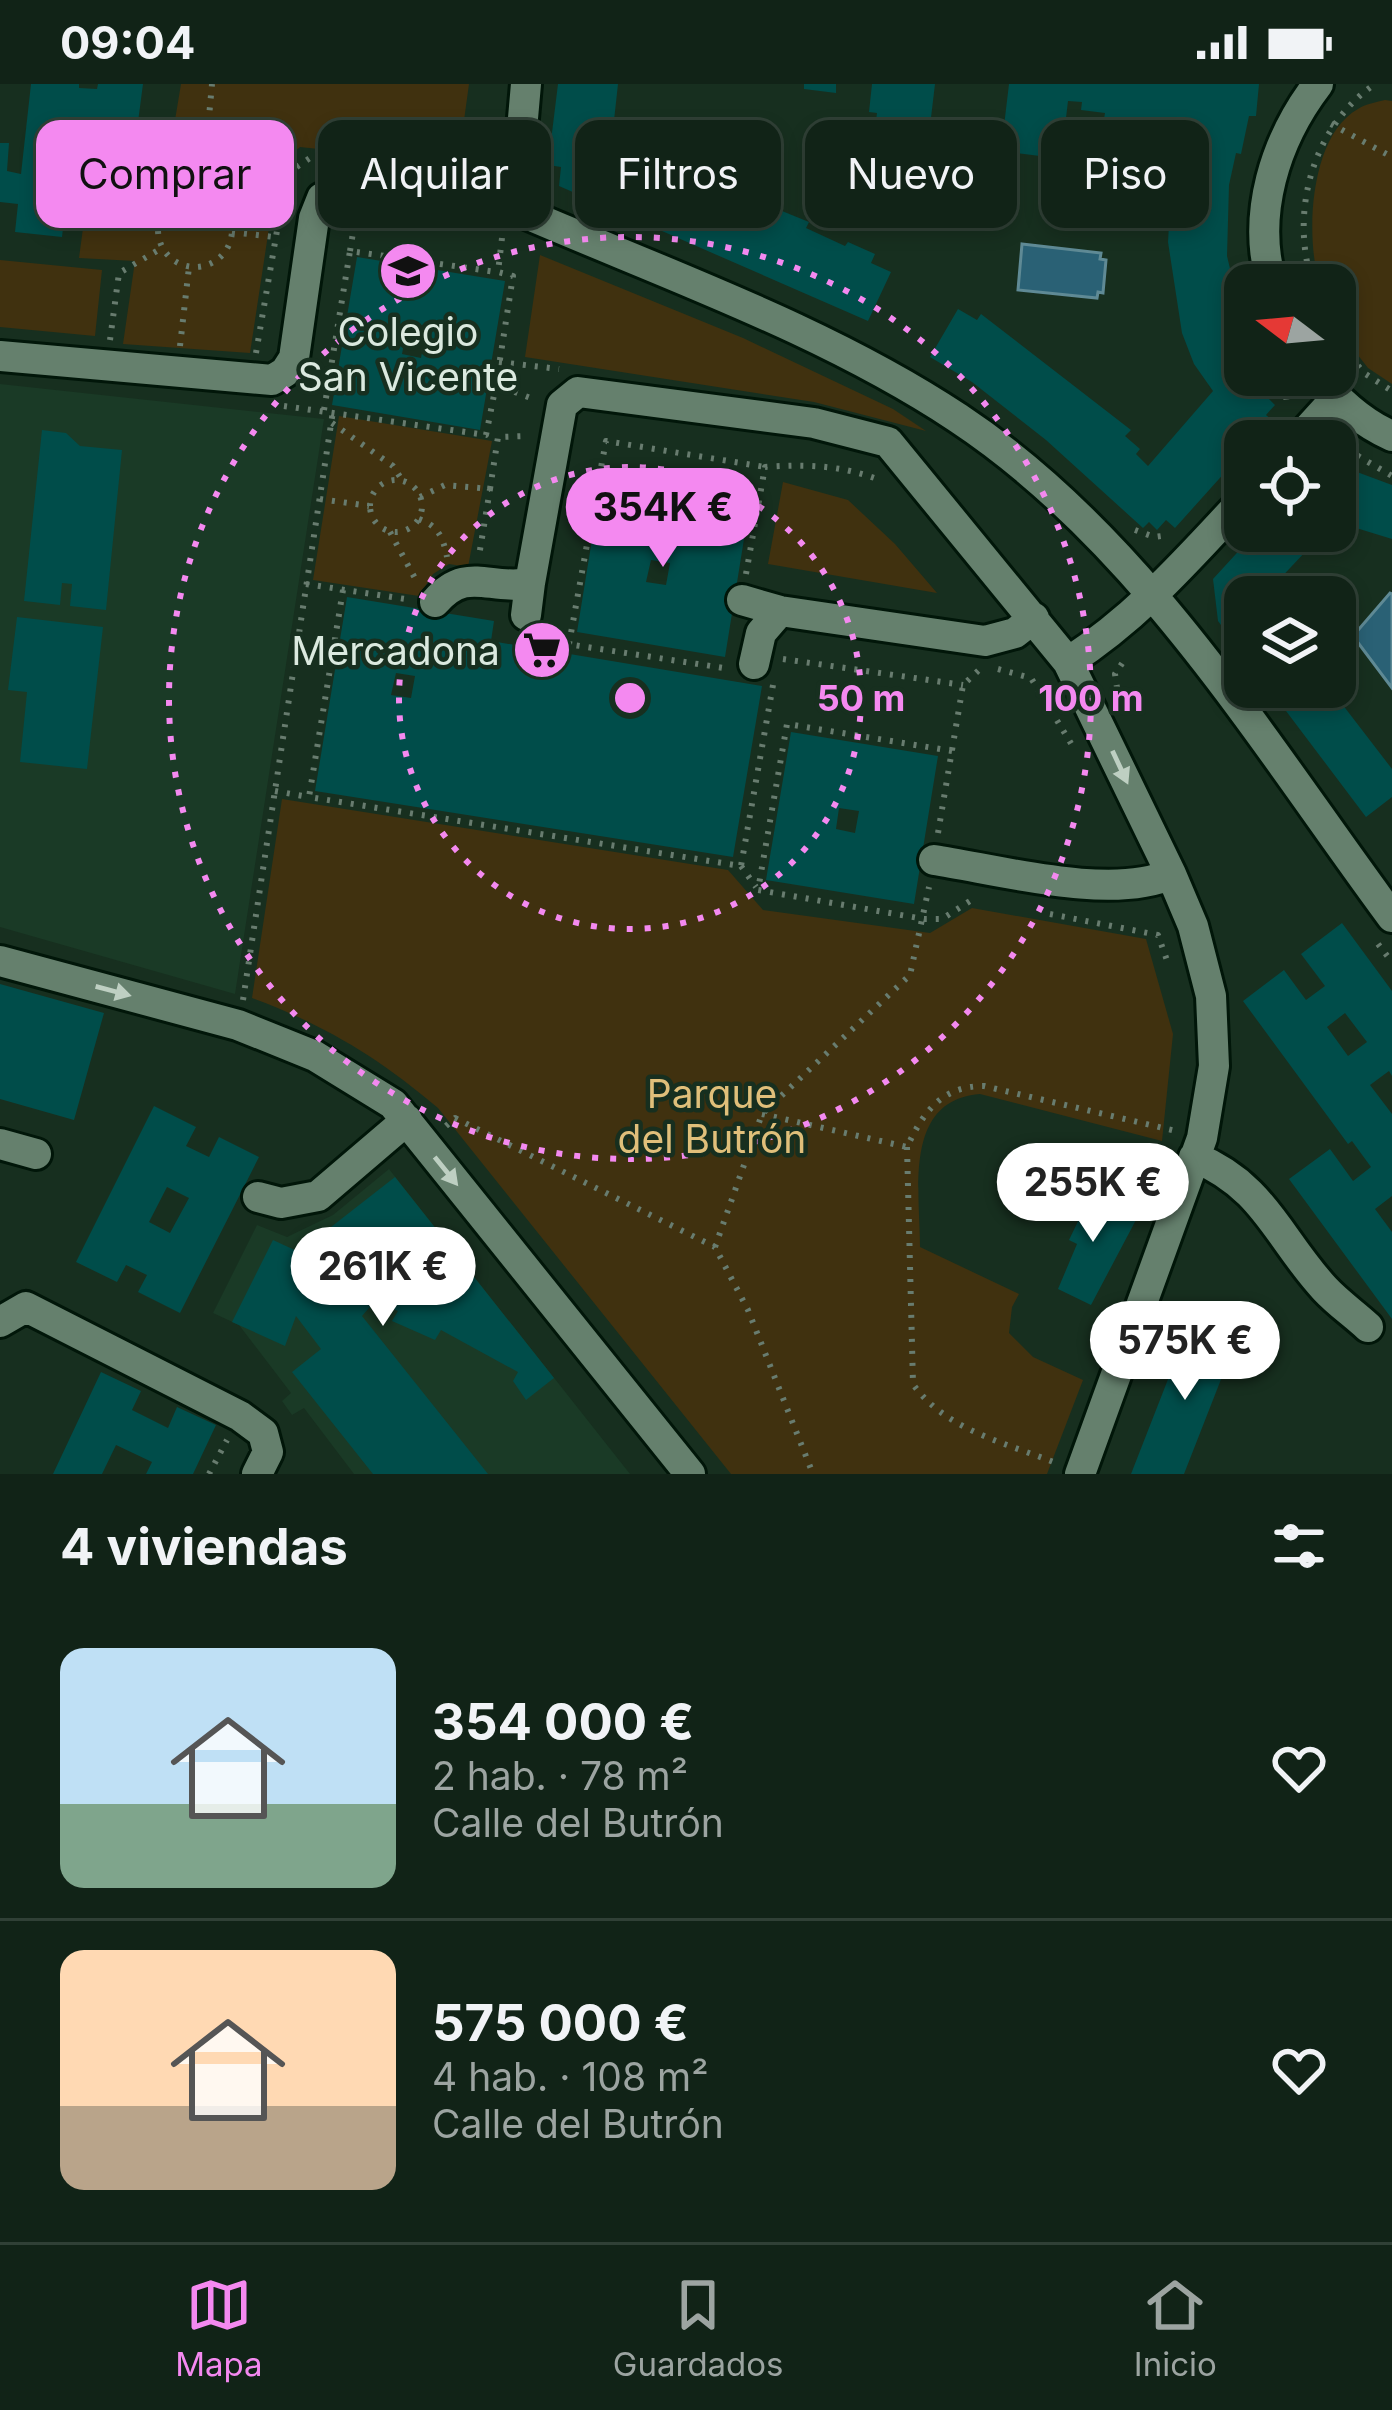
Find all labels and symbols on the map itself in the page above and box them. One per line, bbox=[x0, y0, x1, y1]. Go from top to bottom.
school or university icon: Colegio San Vicente bbox=[377, 240, 439, 302]
north arrow bbox=[1224, 264, 1356, 396]
place label: Colegio San Vicente bbox=[298, 308, 518, 400]
pin: 354K € bbox=[565, 468, 761, 570]
supermarket icon: Mercadona bbox=[511, 619, 573, 681]
place label: Mercadona bbox=[291, 627, 500, 674]
text: 50 m bbox=[817, 676, 905, 720]
text: 100 m bbox=[1038, 676, 1144, 720]
centre of rings bbox=[609, 677, 651, 719]
one-way arrow bbox=[1110, 750, 1130, 785]
one-way arrow bbox=[95, 983, 132, 1002]
park label: Parque del Butrón bbox=[618, 1070, 806, 1162]
pin: 255K € bbox=[995, 1143, 1191, 1245]
one-way arrow bbox=[433, 1156, 459, 1186]
pin: 261K € bbox=[285, 1227, 481, 1329]
pin: 575K € bbox=[1087, 1301, 1283, 1403]

